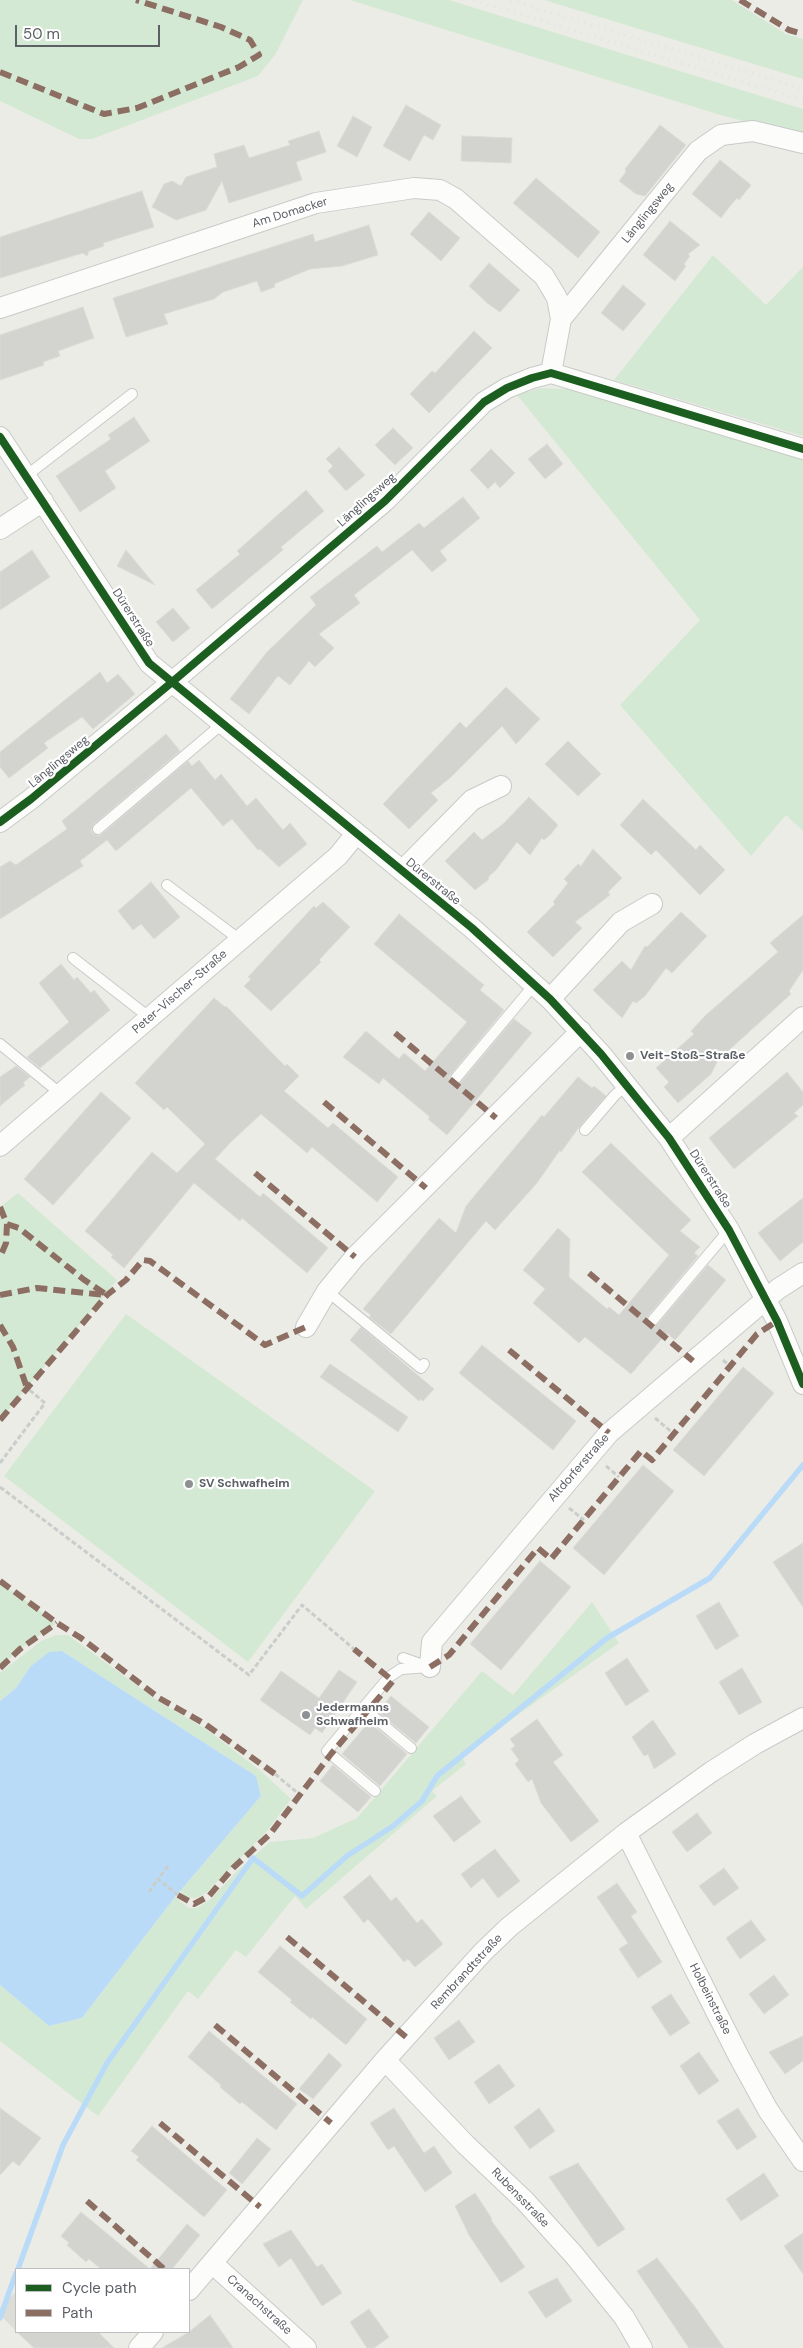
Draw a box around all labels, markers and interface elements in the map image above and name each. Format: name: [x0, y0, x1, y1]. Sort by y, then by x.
scale bar: [18, 15, 162, 47]
text: 50 m: [23, 24, 60, 44]
street label: Länglingsweg: [619, 180, 677, 246]
street label: Am Domacker: [251, 195, 329, 231]
street label: Länglingsweg: [335, 470, 399, 530]
street label: Dürerstraße: [109, 586, 157, 650]
street label: Länglingsweg: [26, 733, 92, 791]
street label: Dürerstraße: [403, 855, 463, 909]
street label: Peter-Vischer-Straße: [130, 947, 230, 1037]
place label: Veit-Stoß-Straße: [640, 1049, 746, 1063]
marker: Veit-Stoß-Straße: [624, 1050, 636, 1062]
street label: Dürerstraße: [686, 1147, 734, 1211]
street label: Altdorferstraße: [546, 1431, 612, 1505]
place label: SV Schwafheim: [199, 1477, 289, 1491]
marker: SV Schwafheim: [183, 1478, 195, 1490]
place label: Jedermanns Schwafheim: [316, 1701, 389, 1729]
marker: Jedermanns Schwafheim: [300, 1709, 312, 1721]
street label: Rembrandtstraße: [428, 1931, 506, 2013]
street label: Holbeinstraße: [686, 1961, 734, 2037]
street label: Rubensstraße: [488, 2165, 552, 2231]
legend: [15, 2268, 190, 2333]
street label: Cranachstraße: [223, 2272, 295, 2338]
text: Cycle path: [62, 2278, 137, 2298]
text: Path: [62, 2303, 93, 2323]

